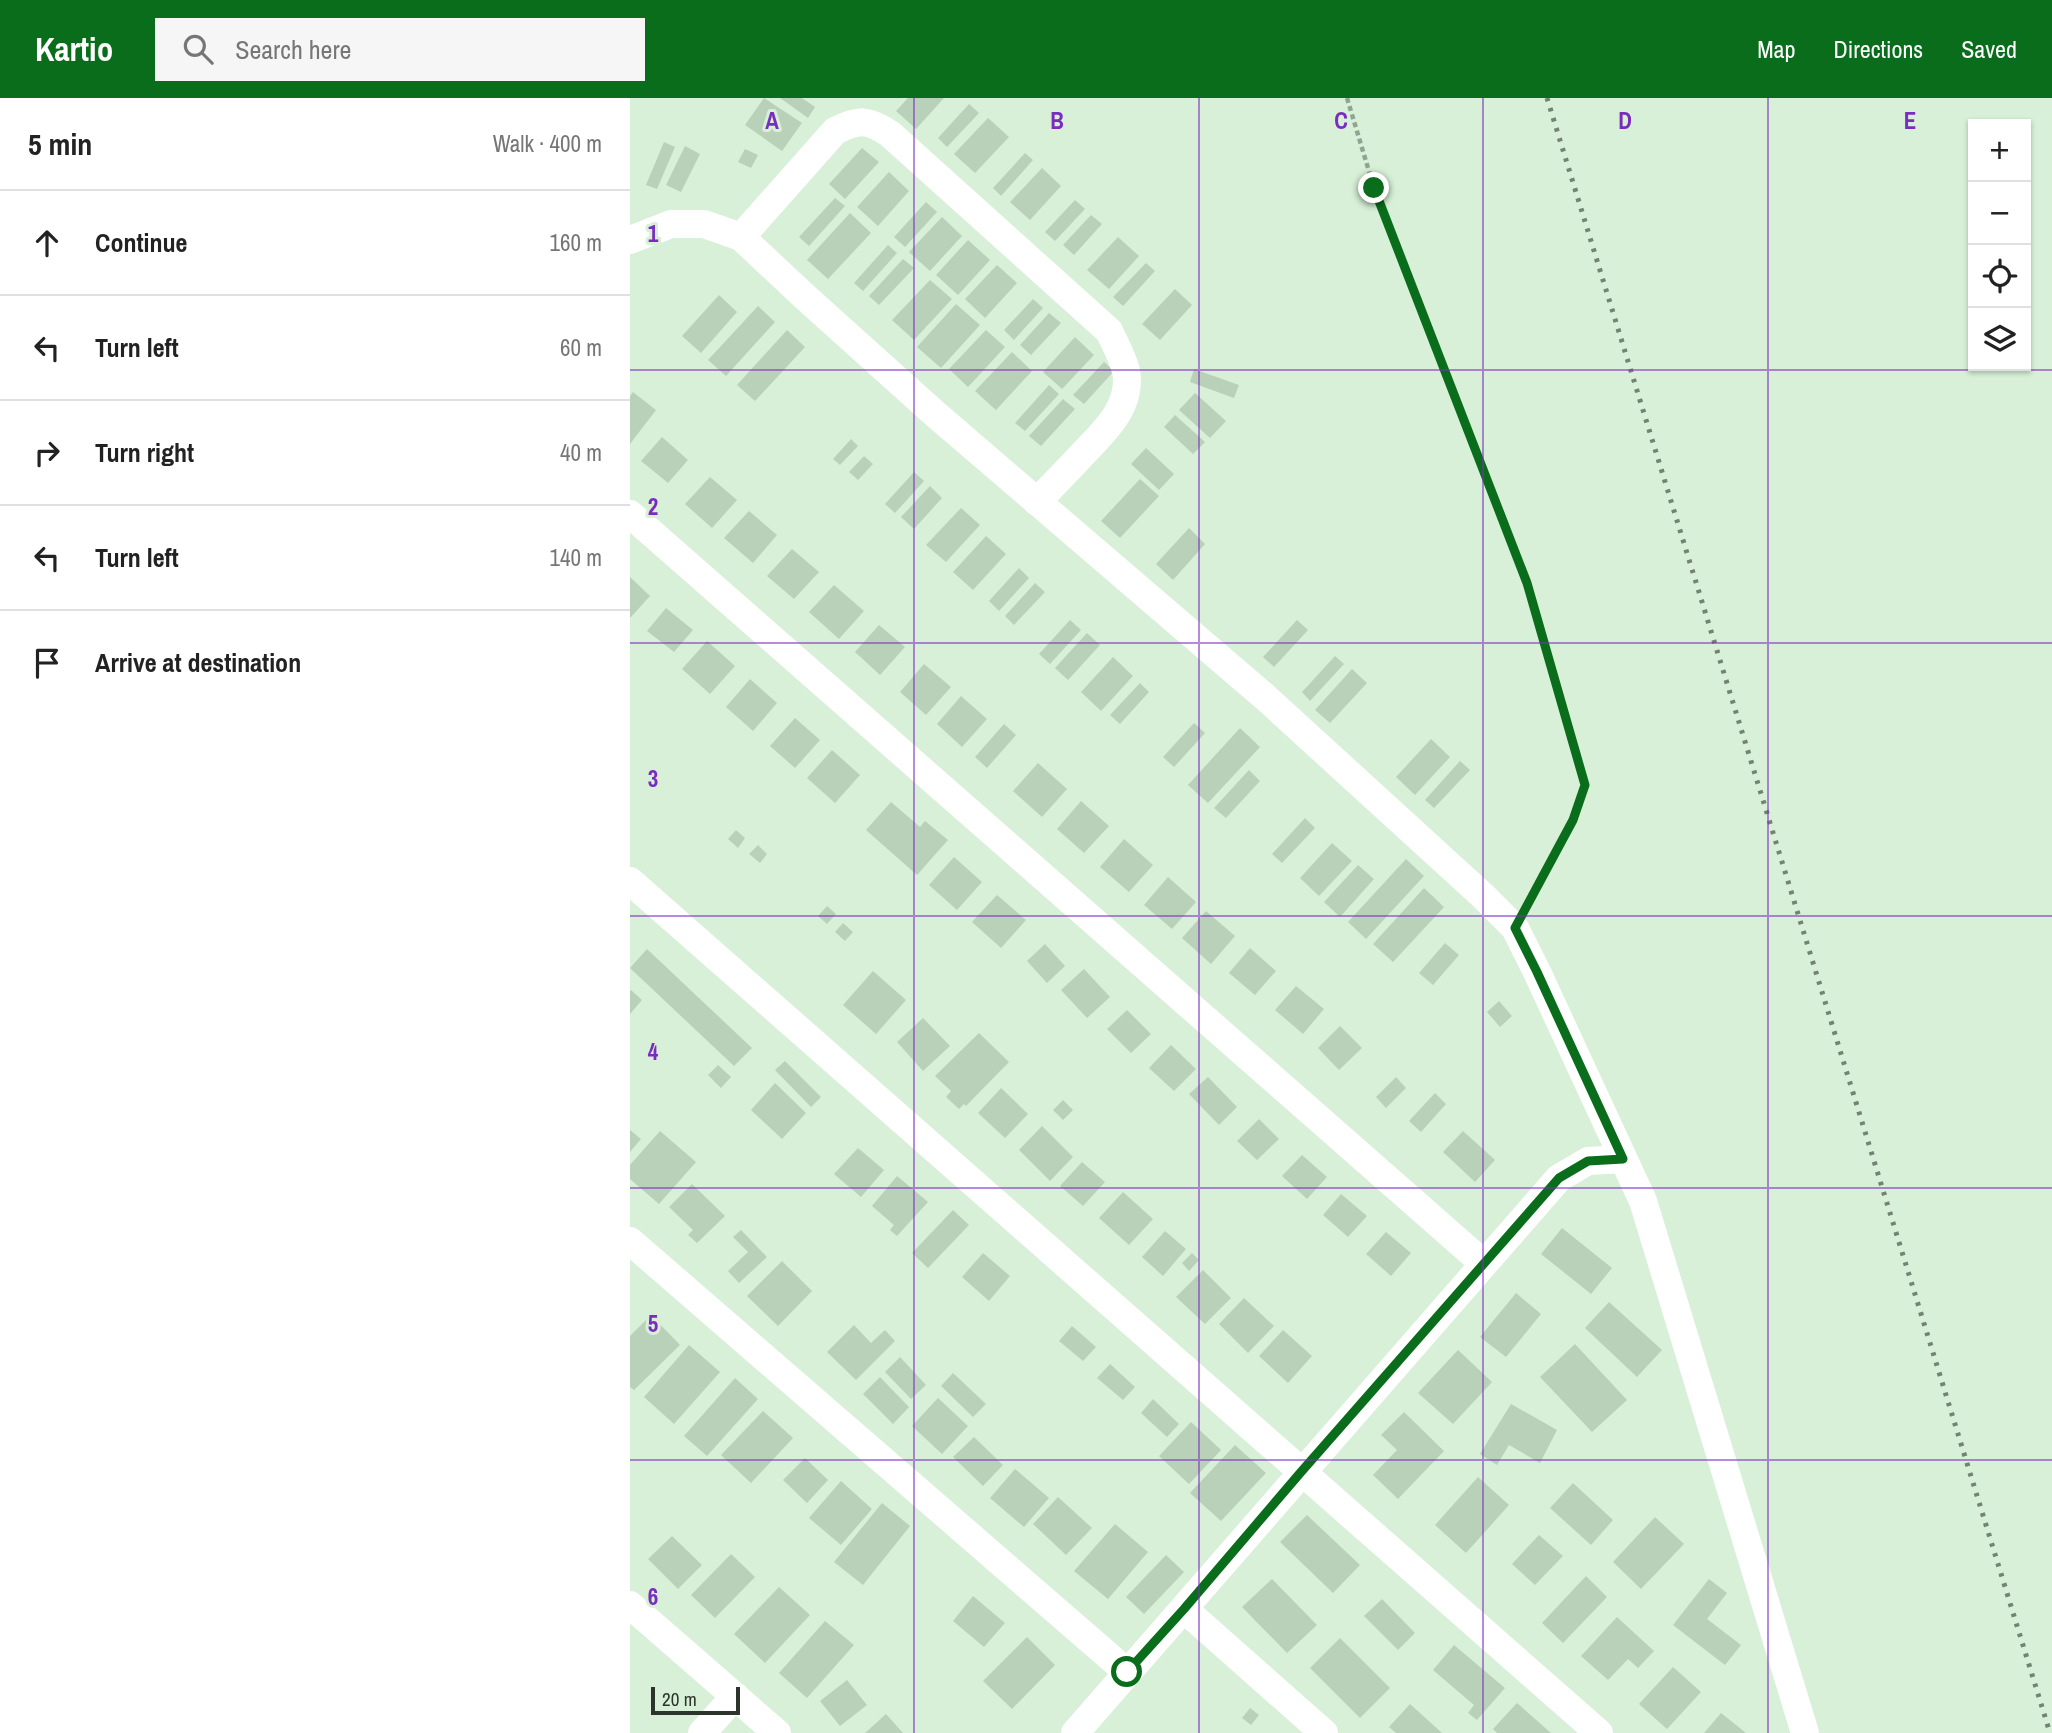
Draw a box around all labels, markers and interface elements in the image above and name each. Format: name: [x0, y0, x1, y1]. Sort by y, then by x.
search box: [155, 18, 645, 81]
text: Kartio: [35, 27, 113, 71]
icon: search: [179, 30, 217, 68]
text: Search here: [235, 32, 351, 67]
text: Map: [1757, 33, 1795, 65]
text: Directions: [1833, 33, 1923, 65]
text: Saved: [1961, 33, 2017, 65]
text: A: [765, 105, 779, 136]
text: B: [1050, 105, 1064, 136]
text: C: [1334, 105, 1348, 136]
text: D: [1618, 105, 1632, 136]
text: E: [1904, 105, 1916, 136]
map controls: [1968, 119, 2031, 371]
button: +: [1968, 119, 2031, 182]
text: 5 min: [28, 124, 92, 164]
text: Walk · 400 m: [493, 128, 602, 159]
route end: [1358, 172, 1389, 203]
button: −: [1968, 182, 2031, 245]
text: 1: [648, 218, 659, 249]
icon: ahead: [28, 224, 66, 262]
text: Continue: [95, 225, 187, 260]
text: 160 m: [550, 227, 602, 258]
button: locate: [1968, 245, 2031, 308]
button: layers: [1968, 308, 2031, 371]
icon: left: [28, 329, 66, 367]
text: Turn left: [95, 330, 179, 365]
text: 60 m: [560, 332, 602, 363]
icon: right: [28, 434, 66, 472]
text: Turn right: [95, 435, 194, 470]
text: 40 m: [560, 437, 602, 468]
text: 2: [648, 491, 658, 522]
icon: left: [28, 539, 66, 577]
text: Turn left: [95, 540, 179, 575]
text: 140 m: [550, 542, 602, 573]
icon: arrive: [28, 644, 66, 682]
text: Arrive at destination: [95, 645, 301, 680]
text: 3: [648, 763, 658, 794]
text: 4: [648, 1036, 659, 1067]
text: 5: [648, 1308, 658, 1339]
text: 6: [648, 1581, 658, 1612]
route start: [1111, 1656, 1142, 1687]
scale bar: [651, 1684, 740, 1716]
text: 20 m: [662, 1686, 697, 1712]

